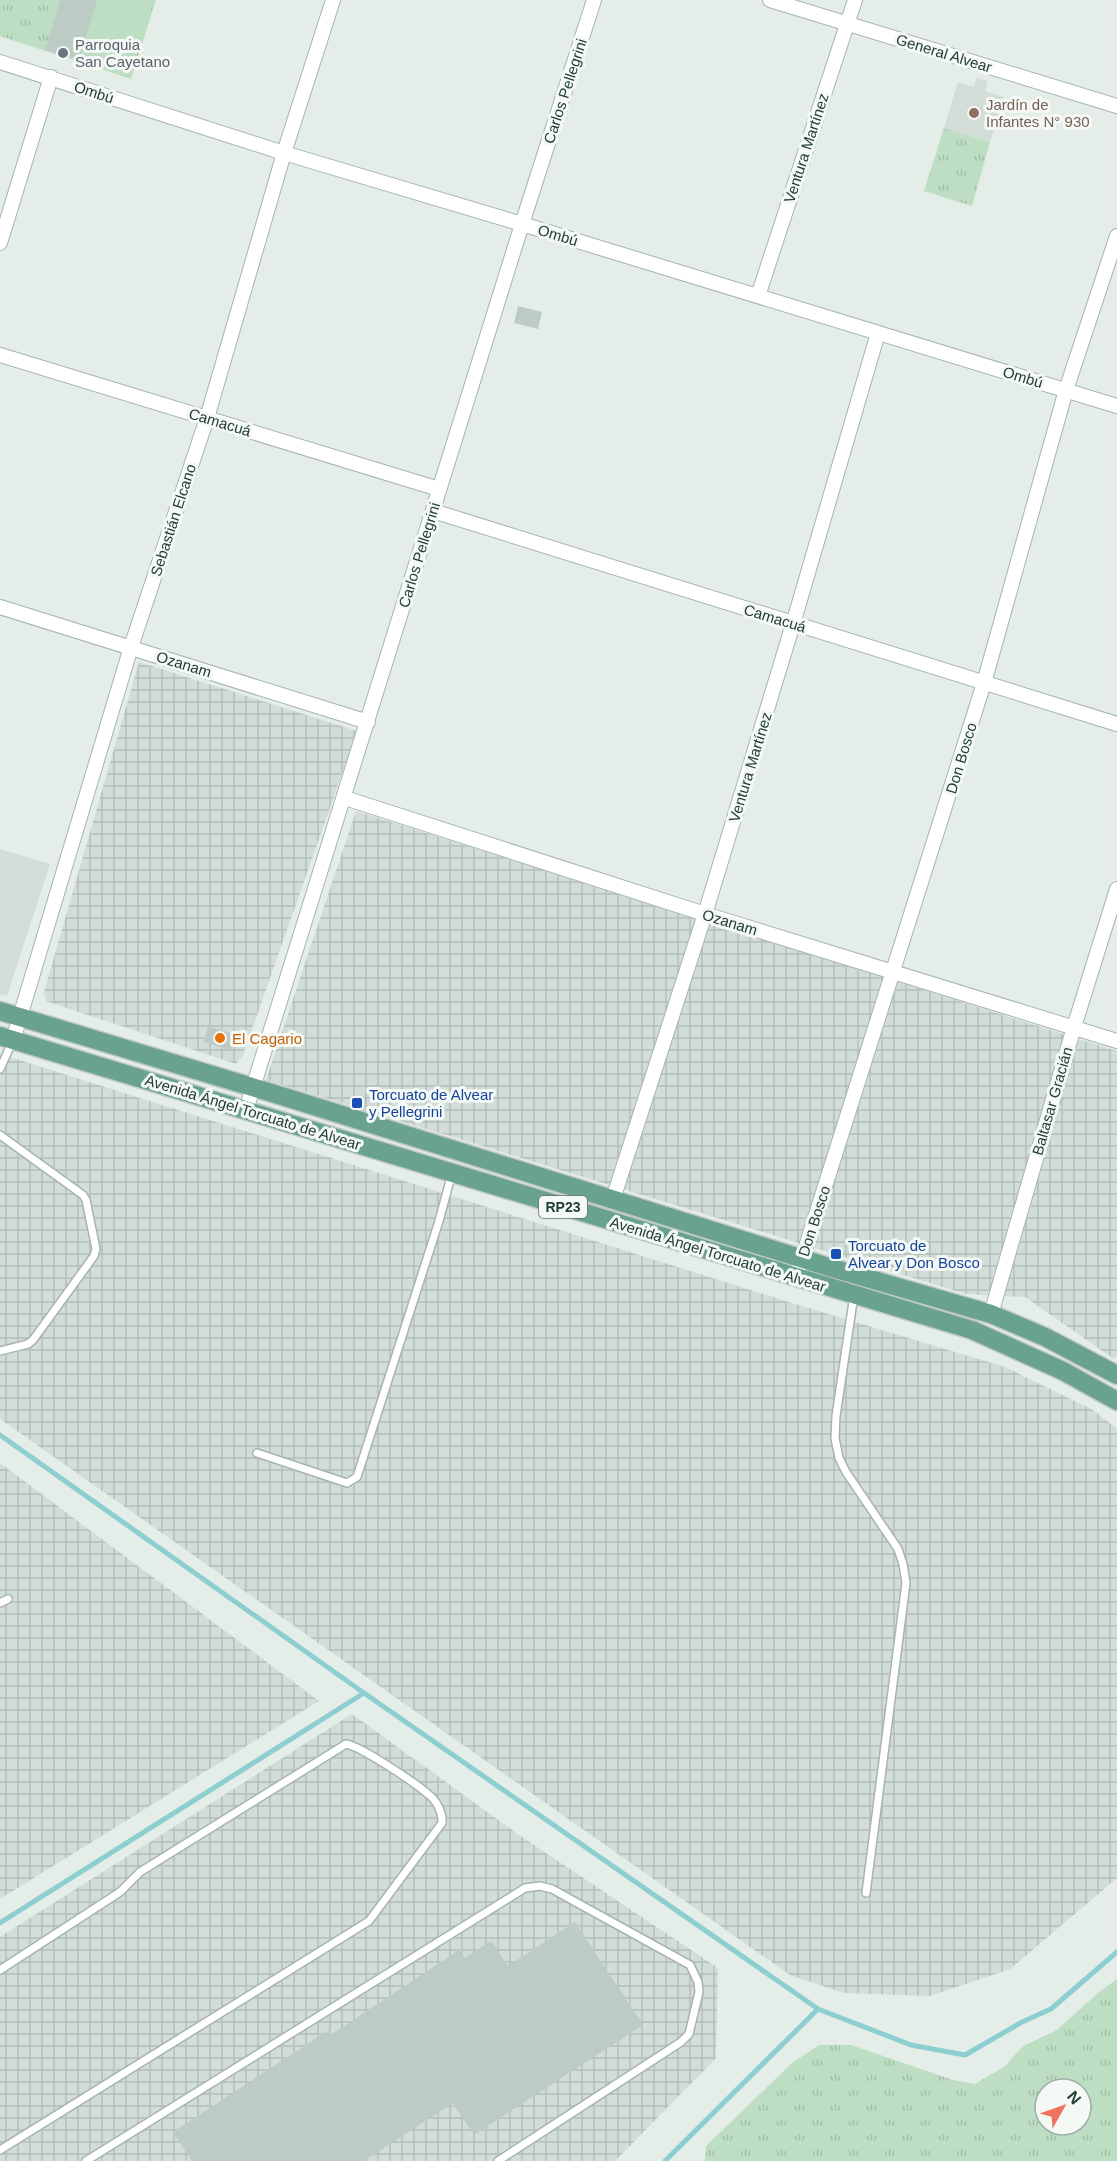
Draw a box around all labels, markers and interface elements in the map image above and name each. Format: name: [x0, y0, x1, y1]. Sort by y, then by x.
street label: General Alvear: [894, 30, 994, 76]
place label: Parroquia San Cayetano: [75, 36, 170, 70]
street label: Carlos Pellegrini: [540, 36, 590, 146]
marker: Parroquia San Cayetano: [56, 46, 70, 60]
street label: Ombú: [72, 78, 116, 106]
street label: Ventura Martínez: [780, 91, 832, 205]
place label: Jardín de Infantes N° 930: [986, 96, 1090, 130]
marker: Jardín de Infantes N° 930: [967, 106, 981, 120]
street label: Ombú: [536, 221, 580, 249]
street label: Ombú: [1001, 363, 1045, 391]
street label: Camacuá: [187, 404, 254, 440]
street label: Sebastián Elcano: [147, 462, 199, 578]
street label: Carlos Pellegrini: [395, 500, 443, 610]
street label: Camacuá: [742, 600, 809, 636]
street label: Ozanam: [154, 648, 214, 680]
street label: Ventura Martínez: [725, 710, 775, 824]
street label: Don Bosco: [942, 720, 980, 796]
street label: Ozanam: [700, 906, 760, 938]
place label: El Cagario: [232, 1030, 302, 1047]
marker: El Cagario: [213, 1031, 227, 1045]
street label: Baltasar Gracián: [1028, 1045, 1076, 1157]
street label: Avenida Ángel Torcuato de Alvear: [143, 1071, 363, 1153]
place label: Torcuato de Alvear y Pellegrini: [369, 1086, 493, 1120]
marker: Torcuato de Alvear y Pellegrini: [350, 1096, 364, 1110]
street label: Don Bosco: [795, 1183, 833, 1259]
road number: RP23: [539, 1196, 587, 1218]
street label: Avenida Ángel Torcuato de Alvear: [608, 1213, 828, 1295]
place label: Torcuato de Alvear y Don Bosco: [848, 1237, 980, 1271]
marker: Torcuato de Alvear y Don Bosco: [829, 1247, 843, 1261]
north arrow: [1033, 2077, 1093, 2137]
text: N: [1064, 2088, 1084, 2108]

